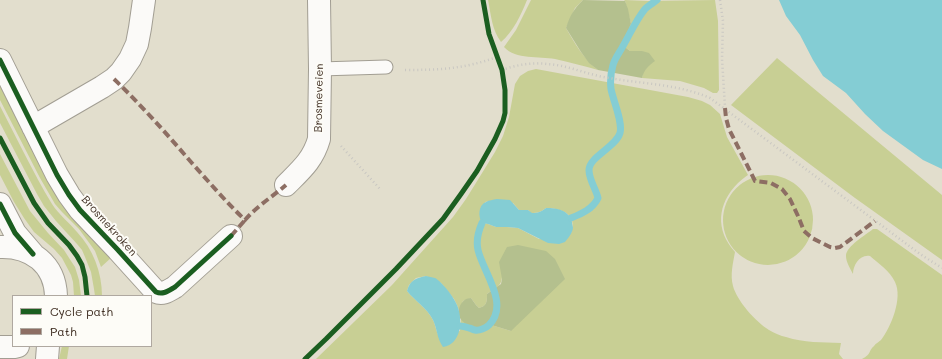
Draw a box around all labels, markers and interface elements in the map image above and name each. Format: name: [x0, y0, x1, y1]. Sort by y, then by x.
street label: Brosmeveien: [312, 64, 326, 132]
street label: Brosmekroken: [79, 193, 139, 259]
legend: [12, 295, 152, 347]
text: Cycle path: [50, 303, 113, 319]
text: Path: [50, 323, 77, 339]

